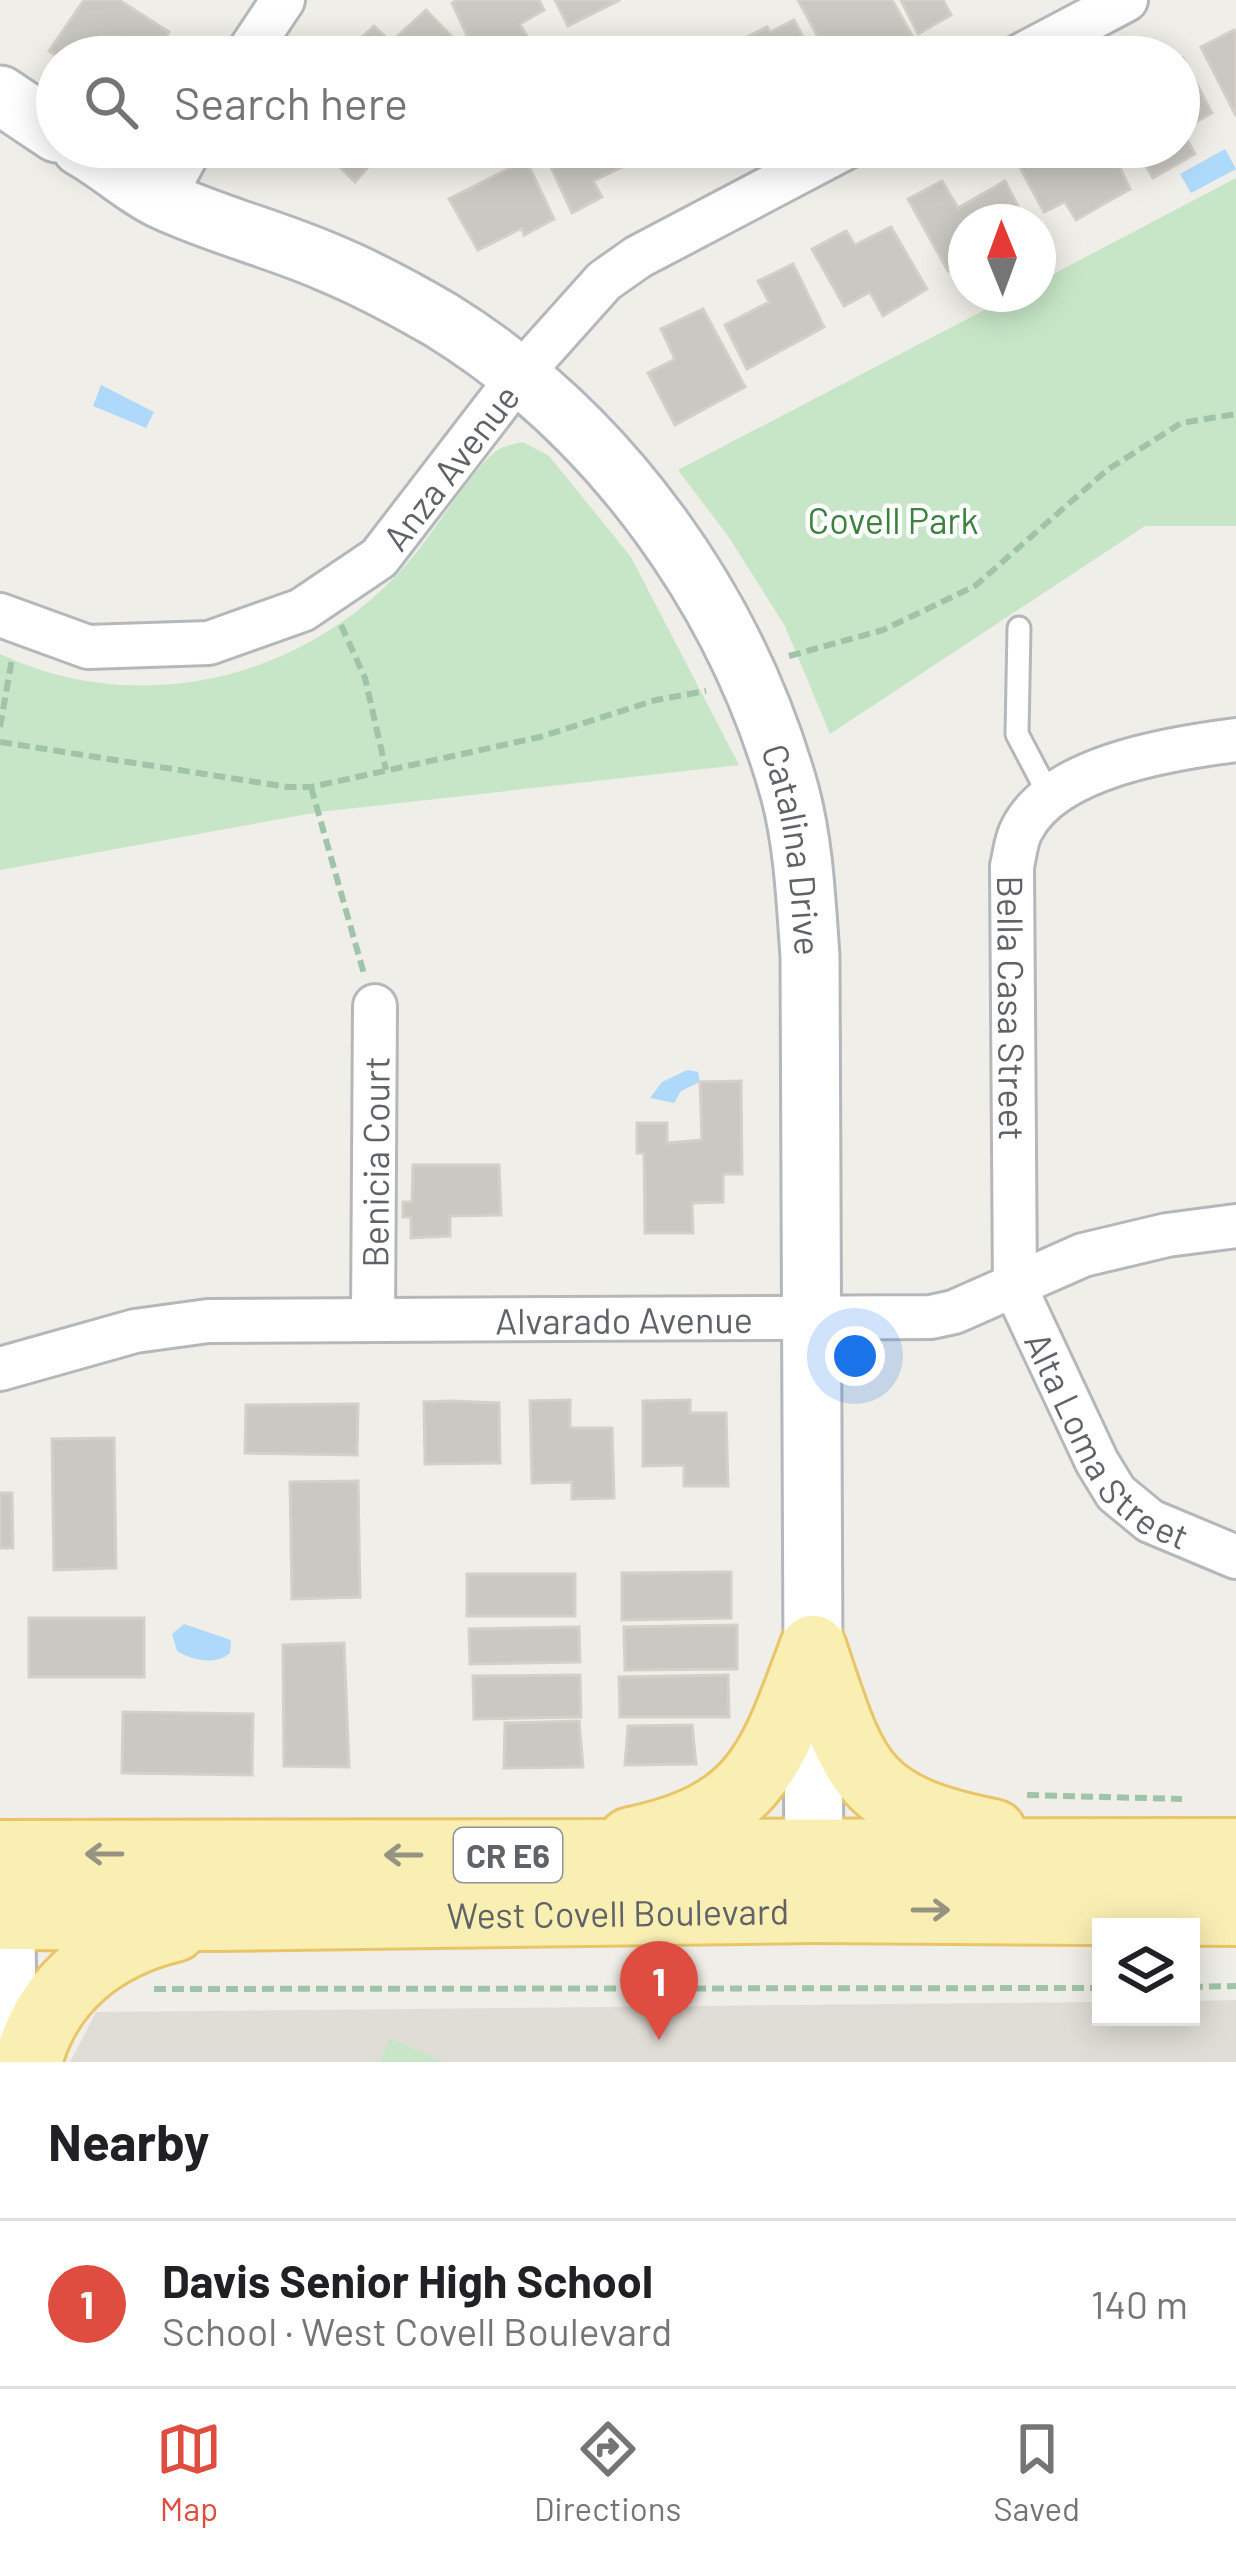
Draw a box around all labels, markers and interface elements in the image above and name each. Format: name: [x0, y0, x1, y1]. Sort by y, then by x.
search box: [36, 36, 1200, 168]
icon: search: [78, 69, 144, 135]
text: Search here: [174, 75, 408, 129]
north arrow: [948, 204, 1056, 312]
street label: Anza Avenue: [372, 375, 527, 558]
park label: Covell Park: [808, 498, 978, 541]
street label: Catalina Drive: [755, 738, 831, 957]
street label: Bella Casa Street: [991, 875, 1035, 1141]
street label: Benicia Court: [352, 1056, 396, 1268]
street label: Alvarado Avenue: [495, 1296, 753, 1341]
street label: Alta Loma Street: [1017, 1325, 1196, 1557]
your location: [825, 1326, 885, 1386]
road number: CR E6: [454, 1828, 562, 1882]
one-way arrow: [85, 1843, 124, 1865]
one-way arrow: [384, 1844, 423, 1866]
street label: West Covell Boulevard: [446, 1888, 790, 1935]
one-way arrow: [911, 1899, 950, 1921]
map controls: [1092, 1918, 1200, 2026]
button: layers: [1092, 1918, 1200, 2026]
pin: 1: [620, 1941, 698, 2040]
text: Nearby: [48, 2110, 209, 2171]
text: Davis Senior High School: [162, 2253, 653, 2307]
text: 1: [80, 2280, 94, 2327]
text: 140 m: [1091, 2280, 1188, 2327]
text: School · West Covell Boulevard: [162, 2307, 672, 2354]
tab: Map: [156, 2416, 222, 2528]
tab: Directions: [534, 2416, 681, 2528]
tab: Saved: [993, 2416, 1080, 2528]

